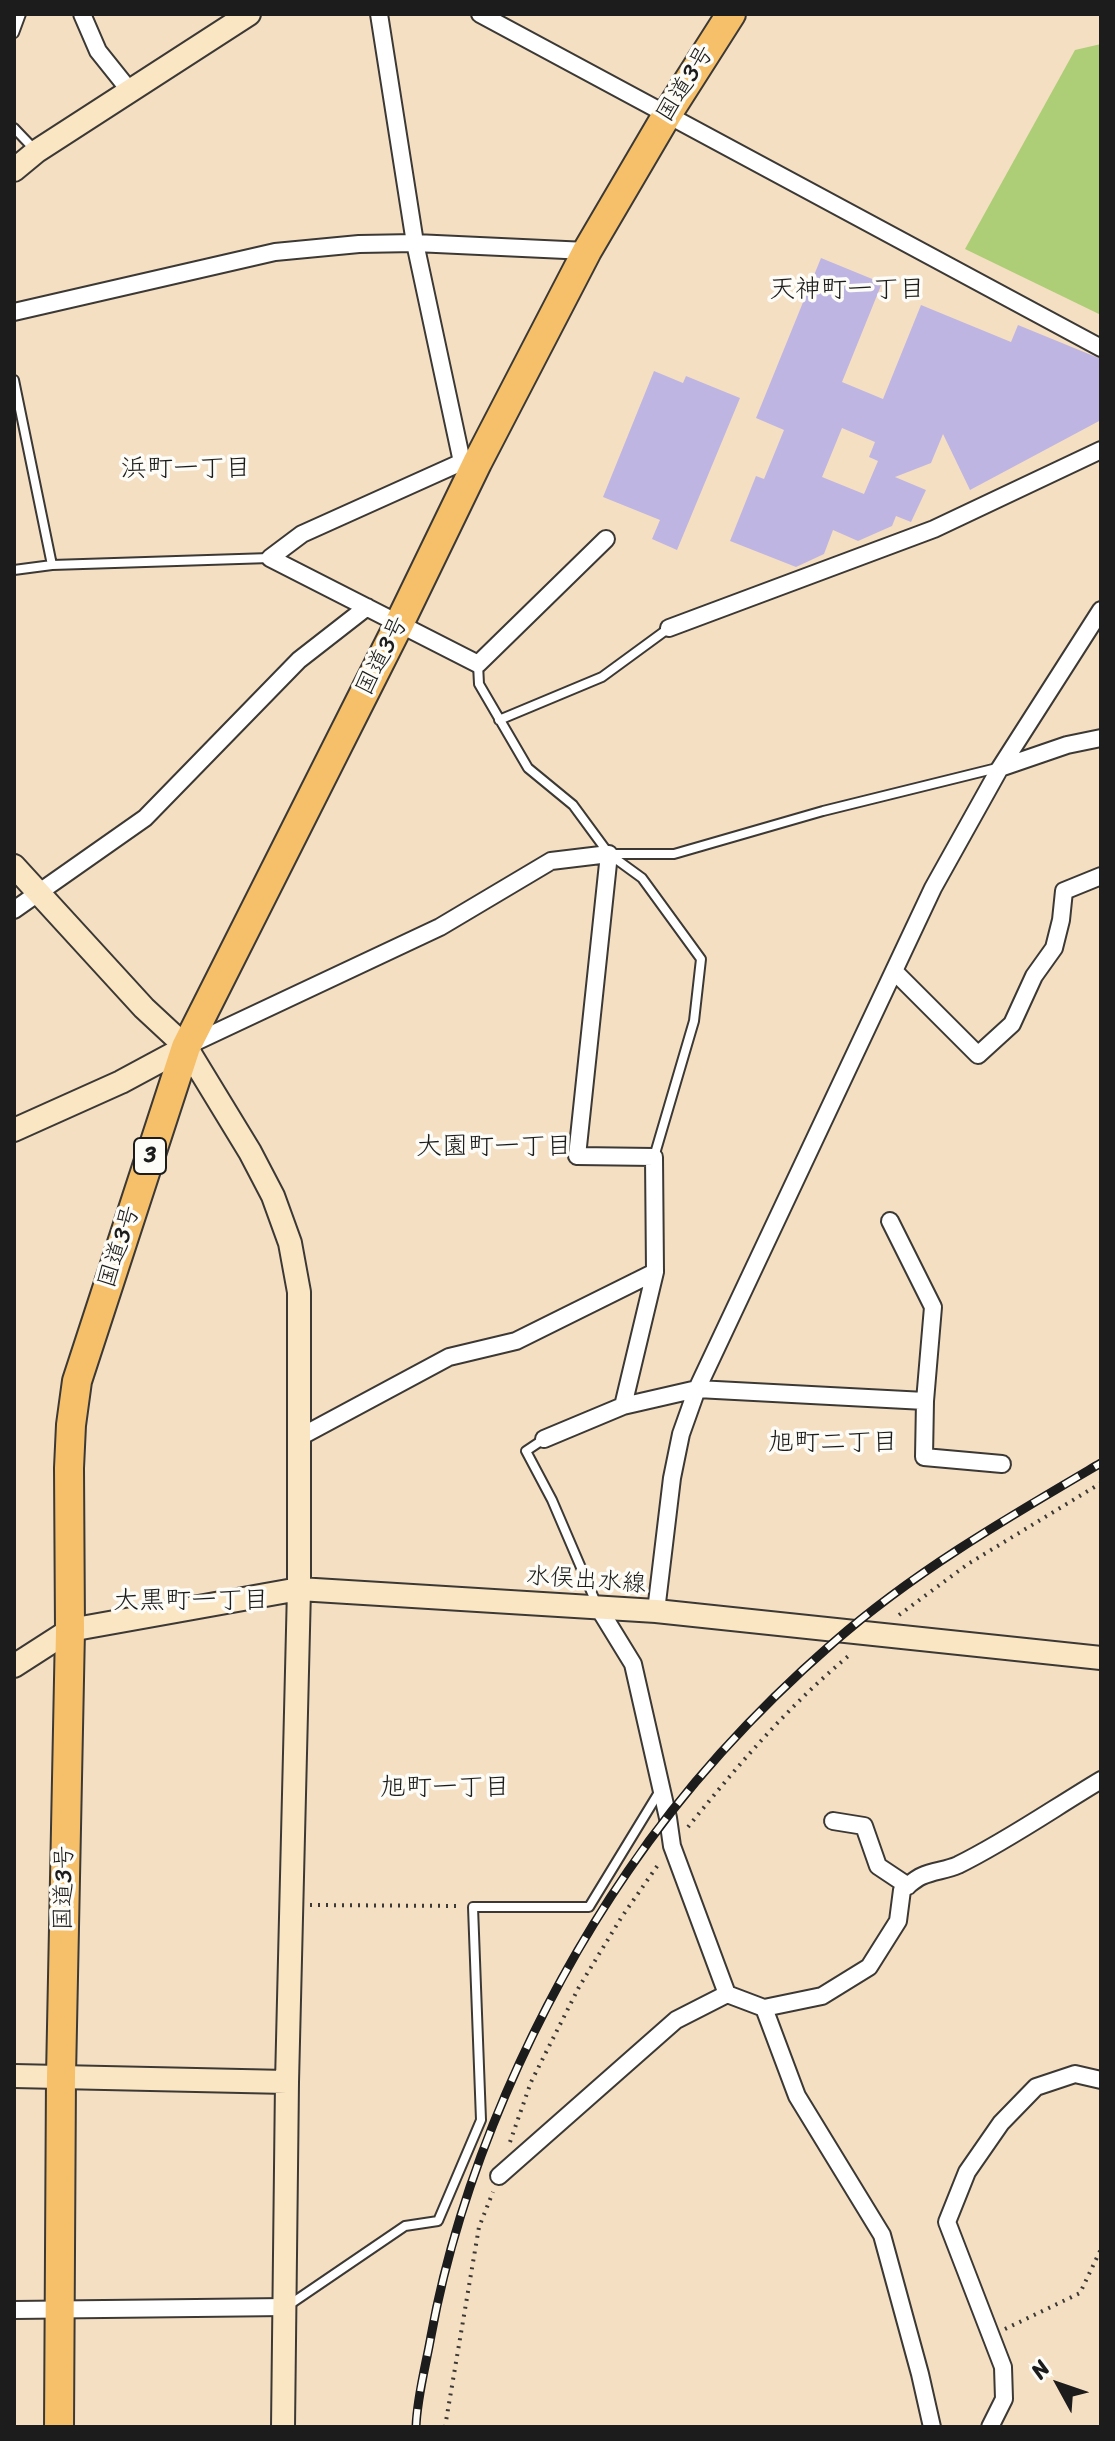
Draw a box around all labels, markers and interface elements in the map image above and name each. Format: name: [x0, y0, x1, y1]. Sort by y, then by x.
street label: 国道3号: [651, 40, 721, 128]
district label: 天神町一丁目: [769, 274, 925, 306]
district label: 浜町一丁目: [121, 453, 251, 485]
street label: 国道3号: [351, 612, 415, 700]
district label: 大園町一丁目: [416, 1131, 572, 1163]
road number: 3: [134, 1138, 166, 1174]
street label: 国道3号: [93, 1202, 147, 1292]
district label: 旭町二丁目: [768, 1427, 898, 1459]
street label: 水俣出水線: [525, 1562, 647, 1600]
district label: 大黒町一丁目: [113, 1585, 269, 1617]
district label: 旭町一丁目: [380, 1772, 510, 1804]
street label: 国道3号: [50, 1845, 80, 1931]
north arrow: [1019, 2345, 1099, 2425]
text: N: [1020, 2351, 1060, 2388]

